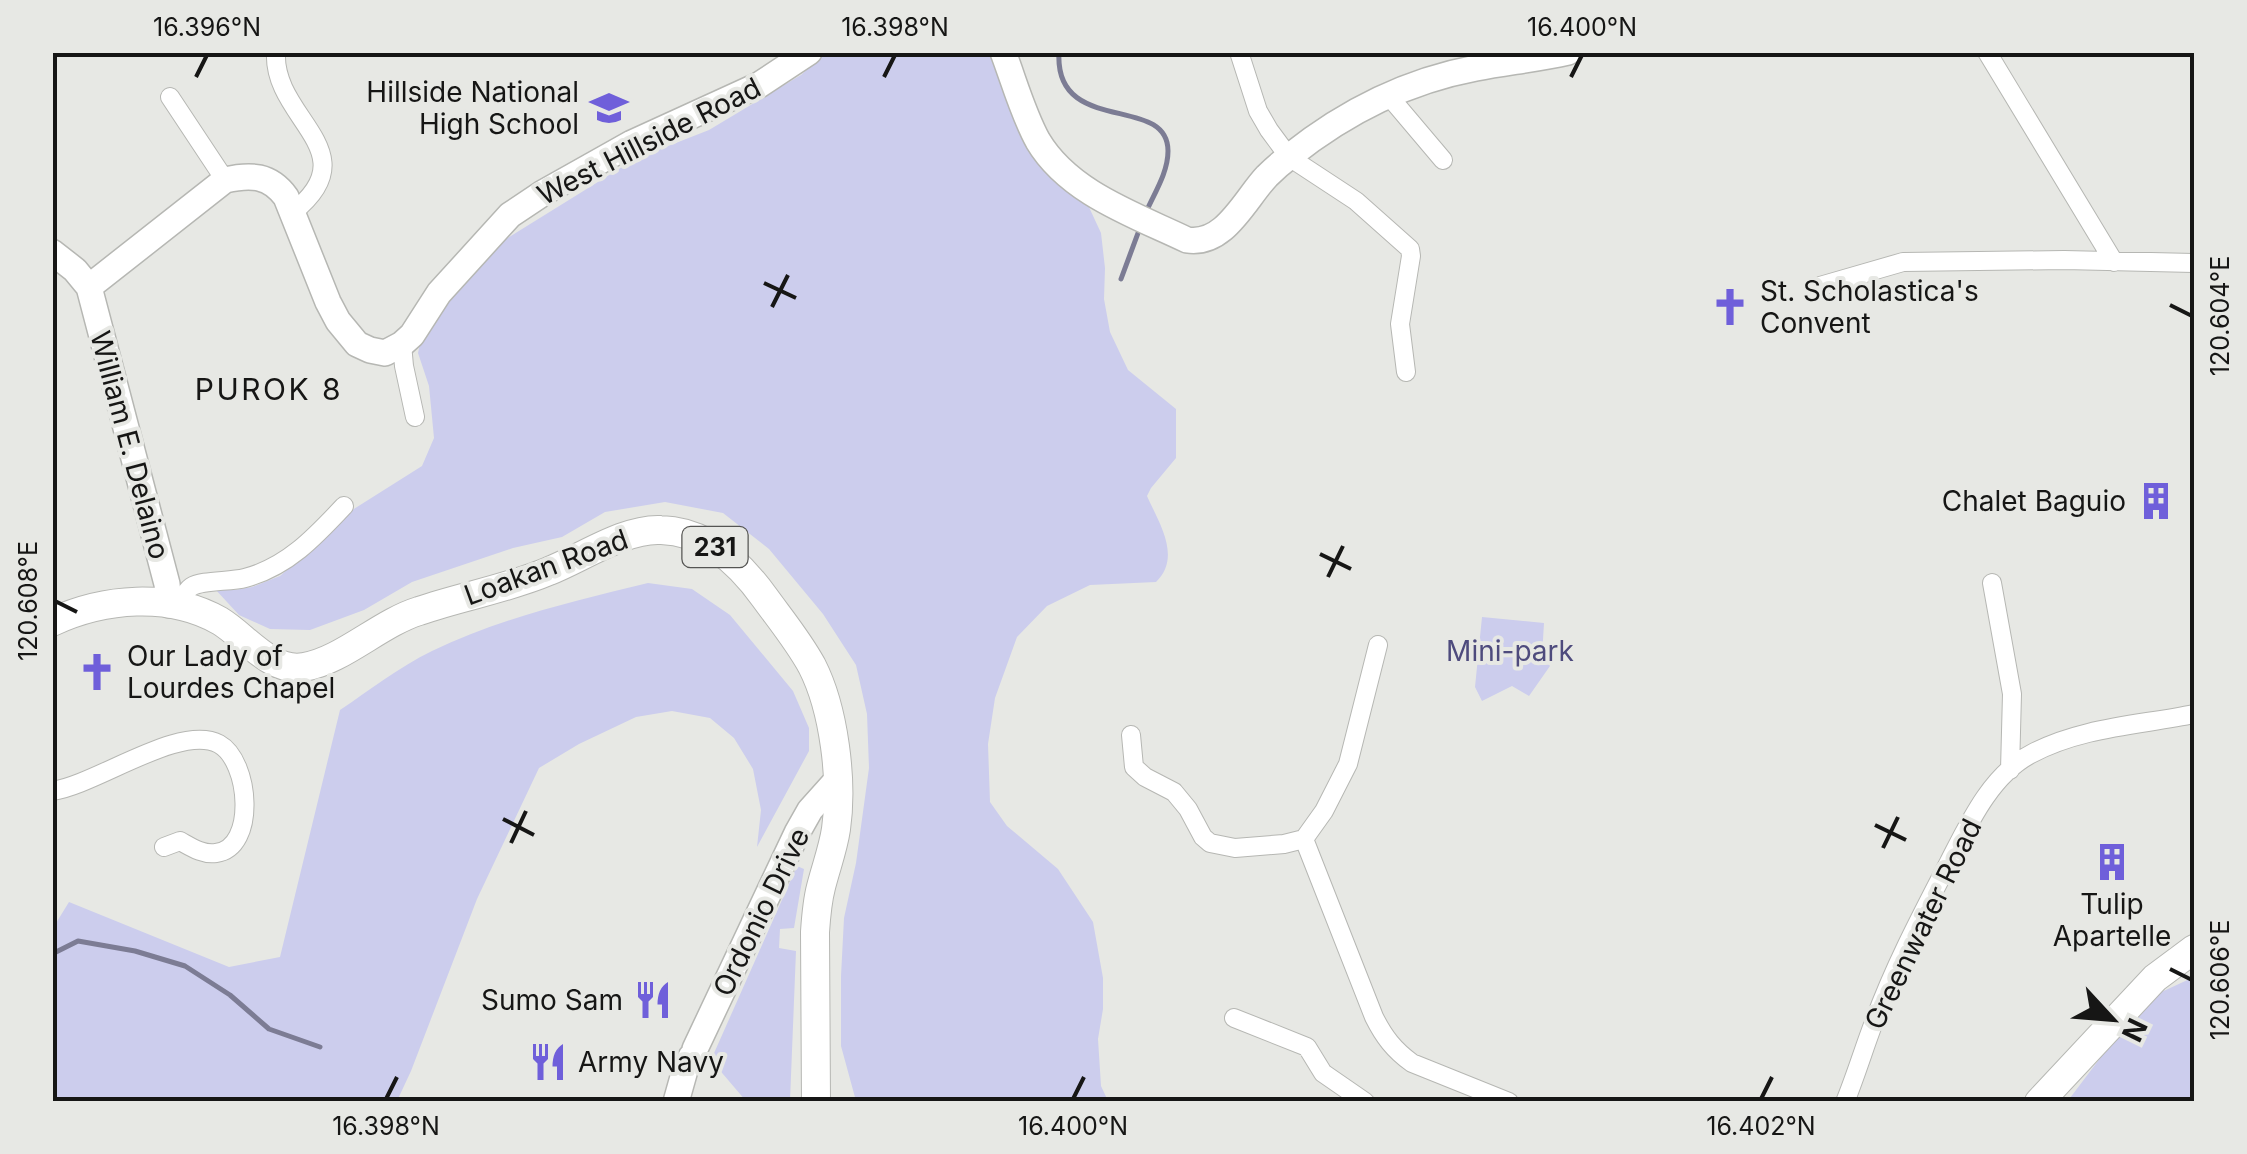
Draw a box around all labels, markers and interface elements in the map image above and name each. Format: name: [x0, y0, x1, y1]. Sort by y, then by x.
text: 16.396°N: [153, 12, 261, 42]
text: 16.398°N: [841, 12, 949, 42]
text: 16.400°N: [1527, 12, 1637, 42]
street label: West Hillside Road: [532, 70, 766, 212]
place label: Hillside National High School: [366, 75, 579, 141]
school or university icon: Hillside National High School: [588, 87, 630, 129]
text: 120.604°E: [2205, 256, 2235, 376]
place label: St. Scholastica's Convent: [1760, 274, 1979, 340]
church icon: St. Scholastica's Convent: [1709, 286, 1751, 328]
street label: William E. Delaino: [83, 327, 177, 563]
district label: PUROK 8: [195, 371, 343, 407]
building icon: Chalet Baguio: [2135, 480, 2177, 522]
place label: Chalet Baguio: [1942, 484, 2126, 518]
street label: Loakan Road: [460, 522, 632, 612]
road number: 231: [682, 527, 748, 567]
text: 120.608°E: [13, 541, 43, 661]
park label: Mini-park: [1446, 634, 1574, 668]
place label: Our Lady of Lourdes Chapel: [127, 639, 335, 705]
church icon: Our Lady of Lourdes Chapel: [76, 651, 118, 693]
street label: Greenwater Road: [1857, 813, 1989, 1035]
street label: Ordonio Drive: [706, 822, 816, 1002]
building icon: Tulip Apartelle: [2091, 841, 2133, 883]
place label: Tulip Apartelle: [2053, 887, 2171, 953]
text: 120.606°E: [2205, 920, 2235, 1040]
north arrow: [2062, 969, 2162, 1069]
restaurant icon: Sumo Sam: [632, 979, 674, 1021]
place label: Sumo Sam: [481, 983, 623, 1017]
text: N: [2115, 1013, 2154, 1047]
restaurant icon: Army Navy: [527, 1041, 569, 1083]
place label: Army Navy: [578, 1045, 724, 1079]
text: 16.398°N: [332, 1111, 440, 1141]
text: 16.400°N: [1018, 1111, 1128, 1141]
text: 16.402°N: [1706, 1111, 1816, 1141]

